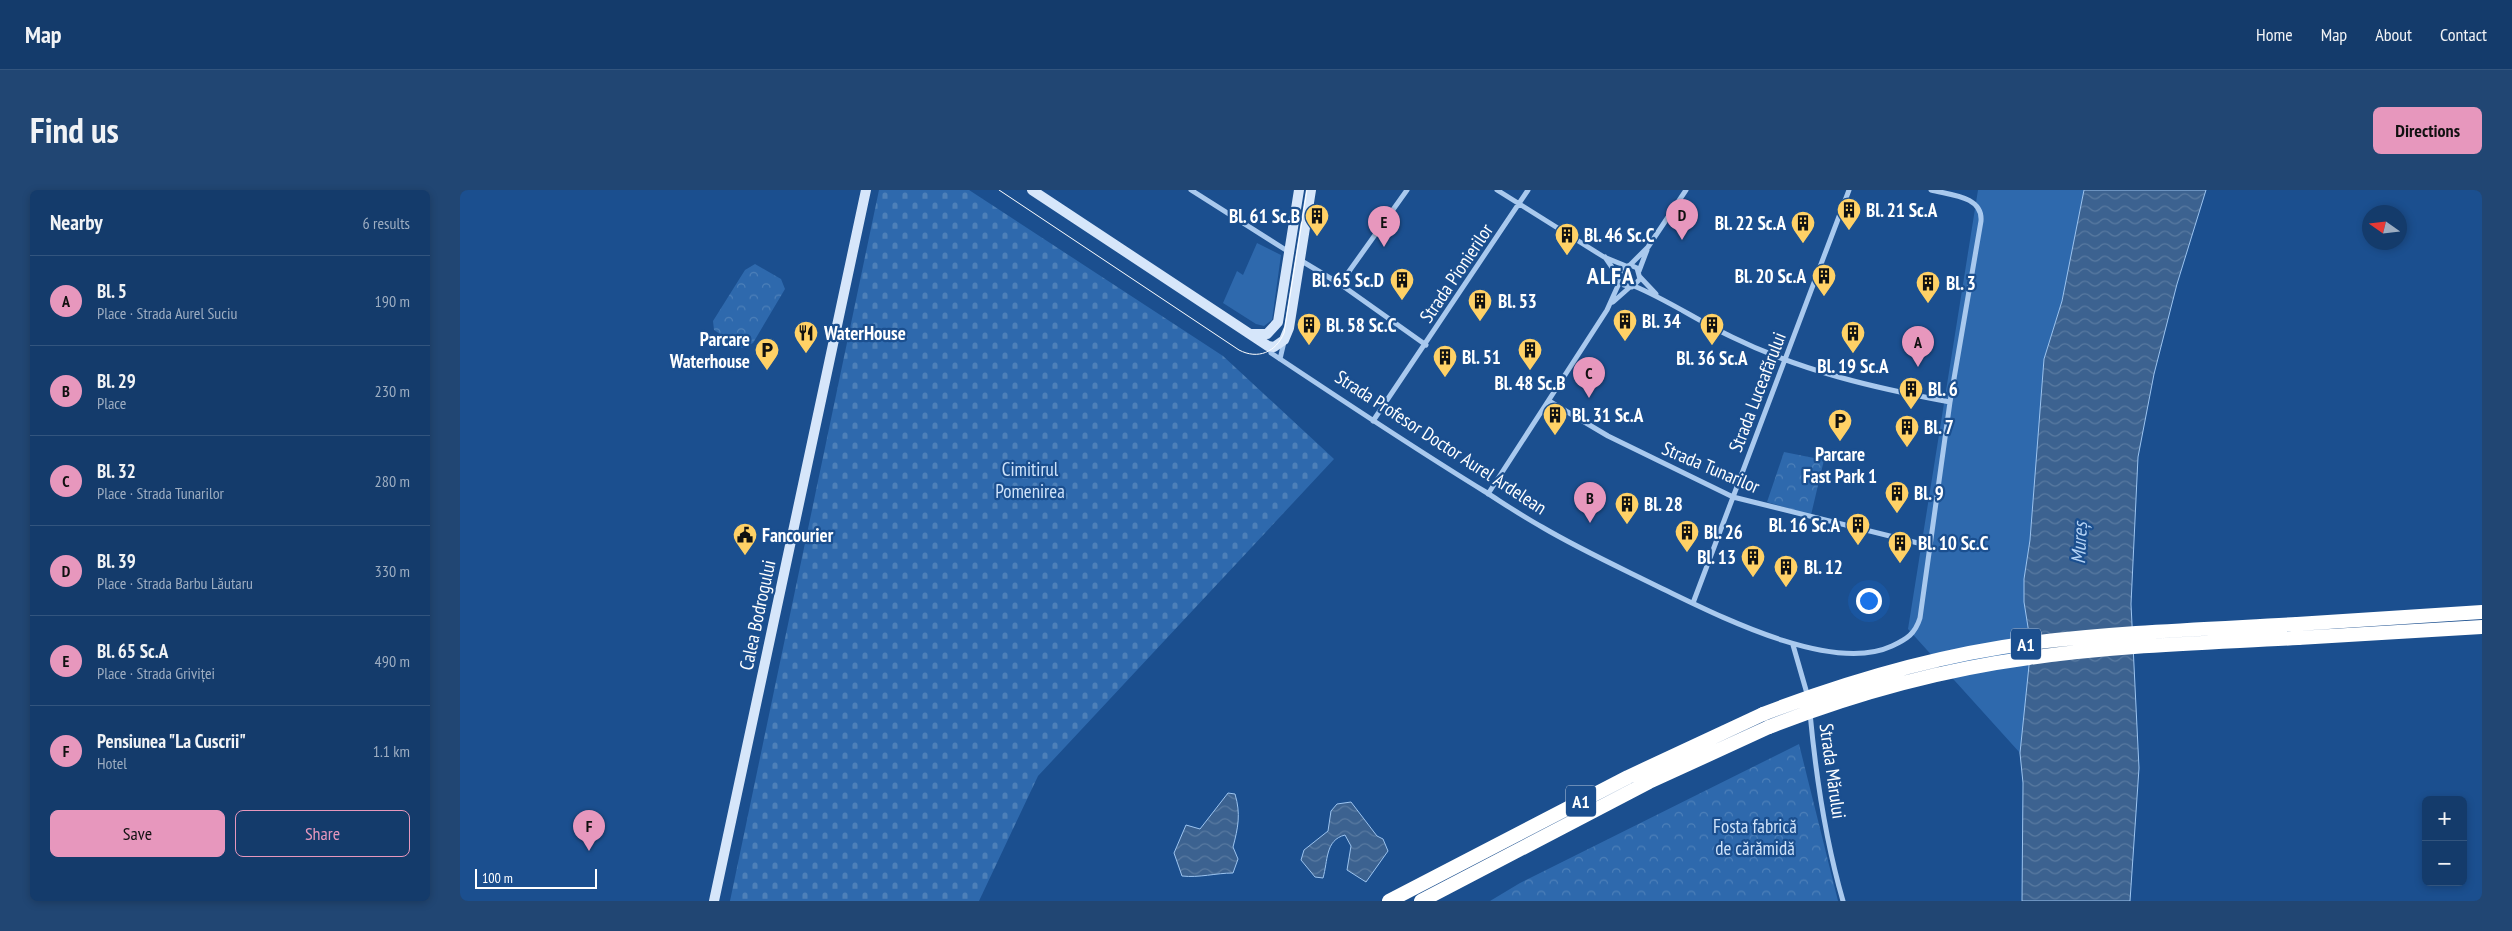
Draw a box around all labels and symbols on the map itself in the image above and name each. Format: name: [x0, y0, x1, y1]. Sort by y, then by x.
building icon: Bl. 21 Sc.A: [1836, 197, 1862, 231]
place label: Bl. 21 Sc.A: [1866, 198, 1938, 222]
pin: D: [1666, 199, 1698, 240]
building icon: Bl. 61 Sc.B: [1304, 203, 1330, 237]
place label: Bl. 61 Sc.B: [1229, 204, 1300, 228]
north arrow: [2362, 205, 2407, 250]
pin: E: [1368, 206, 1400, 247]
building icon: Bl. 22 Sc.A: [1790, 210, 1816, 244]
place label: Bl. 22 Sc.A: [1715, 211, 1786, 235]
street label: Strada Pionierilor: [1414, 218, 1498, 327]
building icon: Bl. 46 Sc.C: [1554, 222, 1580, 256]
place label: Bl. 46 Sc.C: [1584, 223, 1655, 247]
district label: ALFA: [1586, 260, 1635, 291]
building icon: Bl. 20 Sc.A: [1811, 263, 1837, 297]
place label: Bl. 20 Sc.A: [1735, 264, 1806, 288]
building icon: Bl. 65 Sc.D: [1389, 267, 1415, 301]
place label: Bl. 65 Sc.D: [1312, 268, 1384, 292]
building icon: Bl. 3: [1915, 270, 1941, 304]
place label: Bl. 3: [1946, 271, 1976, 295]
building icon: Bl. 53: [1467, 288, 1493, 322]
place label: Bl. 53: [1498, 289, 1537, 313]
building icon: Bl. 34: [1612, 308, 1638, 342]
place label: Bl. 34: [1642, 309, 1681, 333]
building icon: Bl. 58 Sc.C: [1296, 312, 1322, 346]
building icon: Bl. 36 Sc.A: [1699, 312, 1725, 346]
place label: Bl. 58 Sc.C: [1326, 313, 1397, 337]
restaurant icon: WaterHouse: [793, 320, 819, 354]
building icon: Bl. 19 Sc.A: [1840, 320, 1866, 354]
place label: WaterHouse: [823, 321, 906, 345]
pin: A: [1902, 326, 1934, 367]
place label: Parcare Waterhouse: [669, 327, 750, 373]
street label: Strada Luceafărului: [1723, 329, 1791, 455]
parking icon: Parcare Waterhouse: [754, 337, 780, 371]
building icon: Bl. 48 Sc.B: [1517, 337, 1543, 371]
building icon: Bl. 51: [1432, 344, 1458, 378]
place label: Bl. 51: [1462, 345, 1501, 369]
place label: Bl. 36 Sc.A: [1676, 346, 1748, 370]
place label: Bl. 19 Sc.A: [1817, 354, 1889, 378]
pin: C: [1573, 357, 1605, 398]
street label: Strada Profesor Doctor Aurel Ardelean: [1331, 365, 1551, 519]
place label: Bl. 48 Sc.B: [1494, 371, 1566, 395]
building icon: Bl. 6: [1898, 376, 1924, 410]
place label: Bl. 6: [1928, 377, 1958, 401]
building icon: Bl. 31 Sc.A: [1542, 402, 1568, 436]
place label: Bl. 31 Sc.A: [1572, 403, 1644, 427]
parking icon: Parcare Fast Park 1: [1827, 408, 1853, 442]
building icon: Bl. 7: [1894, 414, 1920, 448]
place label: Bl. 7: [1924, 415, 1954, 439]
street label: Strada Tunarilor: [1659, 436, 1764, 499]
place label: Parcare Fast Park 1: [1803, 442, 1877, 488]
park label: Cimitirul Pomenirea: [995, 457, 1065, 503]
building icon: Bl. 9: [1884, 480, 1910, 514]
place label: Bl. 9: [1914, 481, 1944, 505]
pin: B: [1574, 482, 1606, 523]
building icon: Bl. 28: [1614, 491, 1640, 525]
place label: Bl. 28: [1644, 492, 1683, 516]
building icon: Bl. 16 Sc.A: [1845, 512, 1871, 546]
place label: Bl. 16 Sc.A: [1769, 513, 1840, 537]
building icon: Bl. 26: [1674, 519, 1700, 553]
water label: Mureș: [2065, 519, 2093, 565]
place label: Bl. 26: [1704, 520, 1743, 544]
public building icon: Fancourier: [732, 522, 758, 556]
place label: Fancourier: [762, 523, 834, 547]
building icon: Bl. 10 Sc.C: [1887, 530, 1913, 564]
place label: Bl. 10 Sc.C: [1918, 531, 1989, 555]
building icon: Bl. 13: [1740, 544, 1766, 578]
place label: Bl. 13: [1697, 545, 1736, 569]
building icon: Bl. 12: [1773, 554, 1799, 588]
place label: Bl. 12: [1804, 555, 1843, 579]
street label: Calea Bodrogului: [734, 558, 780, 672]
your location: [1856, 588, 1882, 614]
road number: A1: [2011, 628, 2041, 659]
street label: Strada Mărului: [1814, 722, 1852, 820]
road number: A1: [1566, 786, 1596, 816]
pin: F: [573, 810, 605, 851]
park label: Fosta fabrică de cărămidă: [1713, 814, 1797, 860]
scale bar: [475, 866, 598, 889]

